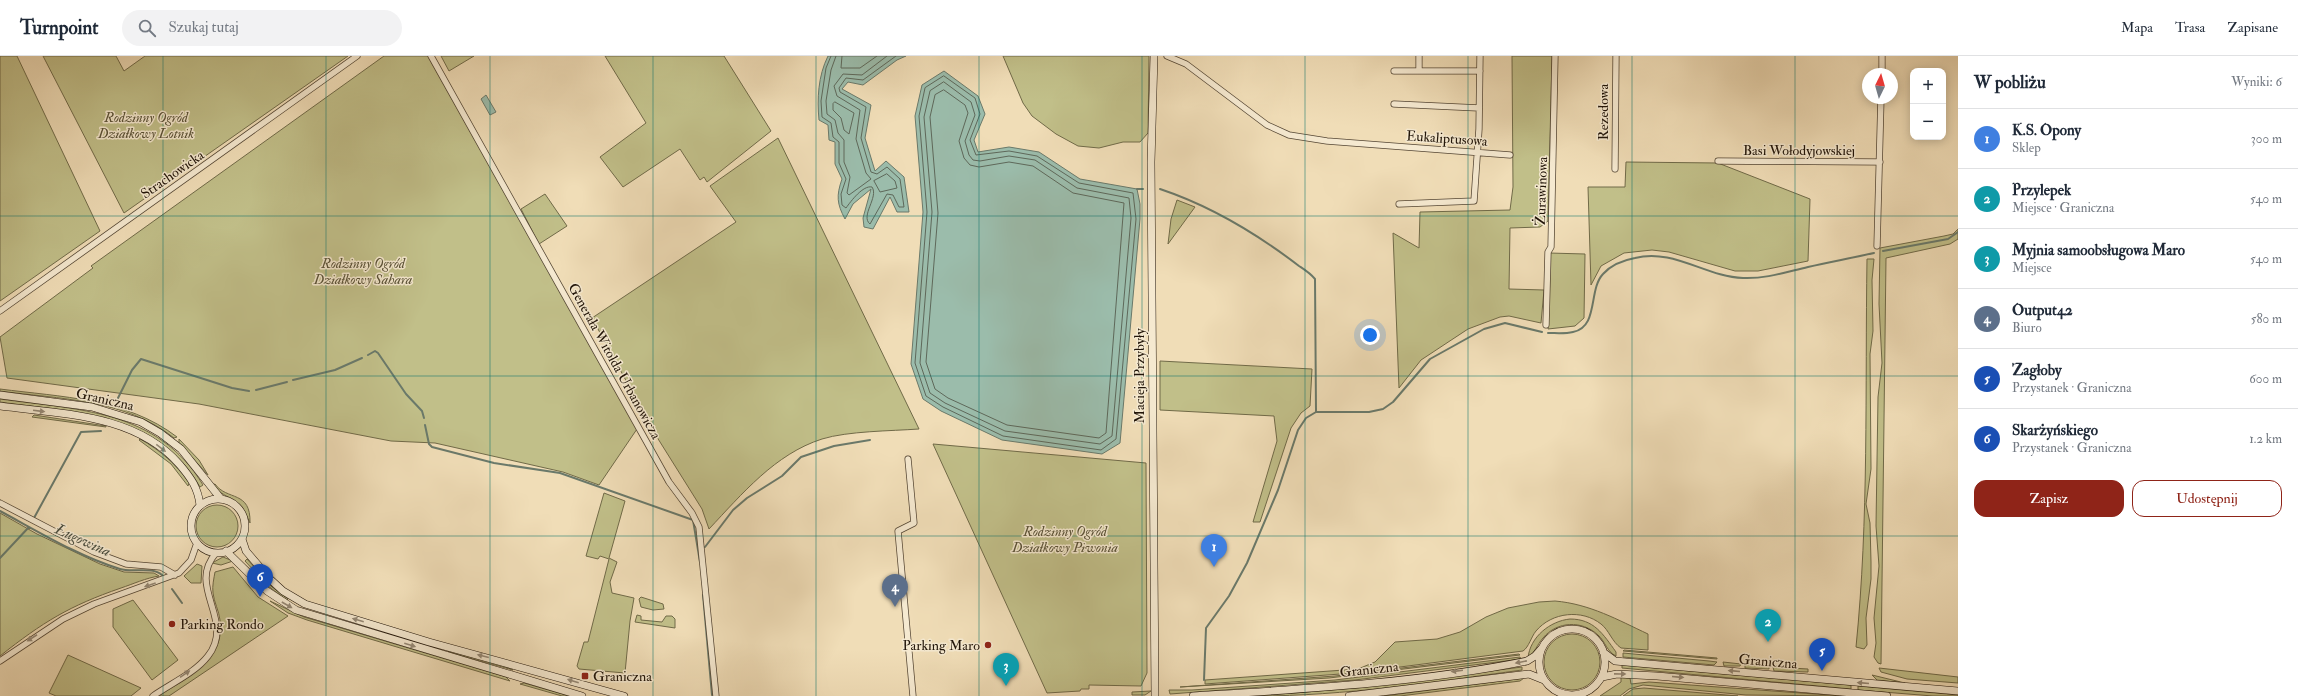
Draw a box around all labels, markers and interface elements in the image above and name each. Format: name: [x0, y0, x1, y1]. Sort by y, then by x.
search box: [122, 10, 402, 46]
text: Turnpoint: [20, 16, 98, 40]
icon: search: [136, 17, 158, 39]
text: Szukaj tutaj: [168, 18, 239, 37]
text: Mapa: [2121, 19, 2153, 36]
text: Trasa: [2175, 19, 2205, 36]
text: Zapisane: [2227, 19, 2278, 36]
north arrow: [1862, 68, 1898, 104]
map controls: [1910, 68, 1946, 140]
button: +: [1910, 68, 1946, 104]
text: W pobliżu: [1974, 72, 2046, 93]
text: Wyniki: 6: [2231, 74, 2282, 90]
street label: Rezedowa: [1595, 84, 1612, 140]
button: −: [1910, 104, 1946, 140]
park label: Rodzinny Ogród Działkowy Lotnik: [97, 109, 194, 142]
text: K.S. Opony: [2012, 121, 2081, 140]
street label: Eukaliptusowa: [1406, 127, 1488, 151]
text: 1: [1985, 131, 1989, 147]
text: 300 m: [2251, 131, 2282, 147]
text: Sklep: [2012, 140, 2041, 156]
street label: Basi Wołodyjowskiej: [1743, 142, 1855, 160]
street label: Strachowicka: [137, 146, 207, 202]
street label: Żurawinowa: [1532, 156, 1551, 226]
text: Przylepek: [2012, 181, 2071, 200]
text: 2: [1984, 191, 1990, 207]
text: 540 m: [2250, 191, 2282, 207]
text: Miejsce · Graniczna: [2012, 200, 2114, 216]
text: Myjnia samoobsługowa Maro: [2012, 241, 2185, 260]
text: 3: [1985, 251, 1990, 267]
text: 540 m: [2250, 251, 2282, 267]
park label: Rodzinny Ogród Działkowy Sahara: [313, 255, 413, 288]
text: Miejsce: [2012, 260, 2052, 276]
street label: Generała Witolda Urbanowicza: [565, 280, 665, 442]
text: Output42: [2012, 301, 2073, 320]
text: 4: [1983, 311, 1991, 327]
text: 580 m: [2251, 311, 2282, 327]
text: Biuro: [2012, 320, 2042, 336]
your location: [1360, 325, 1380, 345]
street label: Macieja Przybyły: [1131, 328, 1149, 424]
text: Zagłoby: [2012, 361, 2062, 380]
text: 5: [1984, 371, 1990, 387]
text: 600 m: [2249, 371, 2282, 387]
text: Przystanek · Graniczna: [2012, 380, 2132, 396]
street label: Graniczna: [74, 385, 136, 414]
one-way arrow: [33, 408, 45, 414]
text: Skarżyńskiego: [2012, 421, 2098, 440]
text: 6: [1984, 431, 1990, 447]
text: 1.2 km: [2249, 431, 2282, 447]
text: Przystanek · Graniczna: [2012, 440, 2132, 456]
one-way arrow: [156, 443, 167, 452]
button: Zapisz: [1974, 480, 2124, 517]
button: Udostępnij: [2132, 480, 2282, 517]
water label: Ługowina: [51, 519, 114, 561]
park label: Rodzinny Ogród Działkowy Piwonia: [1011, 523, 1119, 556]
pin: 1: [1201, 534, 1227, 567]
pin: 6: [247, 564, 273, 597]
pin: 4: [882, 574, 908, 607]
one-way arrow: [144, 582, 156, 588]
one-way arrow: [281, 601, 293, 608]
pin: 2: [1755, 609, 1781, 642]
place label: Parking Rondo: [180, 616, 264, 633]
one-way arrow: [351, 617, 363, 623]
marker: Parking Rondo: [167, 619, 177, 629]
one-way arrow: [27, 634, 37, 642]
place label: Parking Maro: [903, 637, 980, 654]
pin: 5: [1809, 638, 1835, 671]
marker: Parking Maro: [983, 640, 993, 650]
one-way arrow: [405, 642, 417, 648]
street label: Graniczna: [1738, 650, 1798, 673]
one-way arrow: [476, 652, 489, 658]
pin: 3: [993, 653, 1019, 686]
street label: Graniczna: [1339, 658, 1400, 681]
one-way arrow: [1515, 659, 1527, 665]
place label: Graniczna: [593, 668, 652, 685]
one-way arrow: [1451, 668, 1463, 675]
one-way arrow: [1728, 668, 1740, 675]
one-way arrow: [180, 670, 191, 678]
marker: Graniczna: [580, 671, 590, 681]
one-way arrow: [1614, 671, 1627, 677]
one-way arrow: [1672, 674, 1684, 681]
one-way arrow: [567, 678, 579, 684]
one-way arrow: [1857, 679, 1869, 686]

